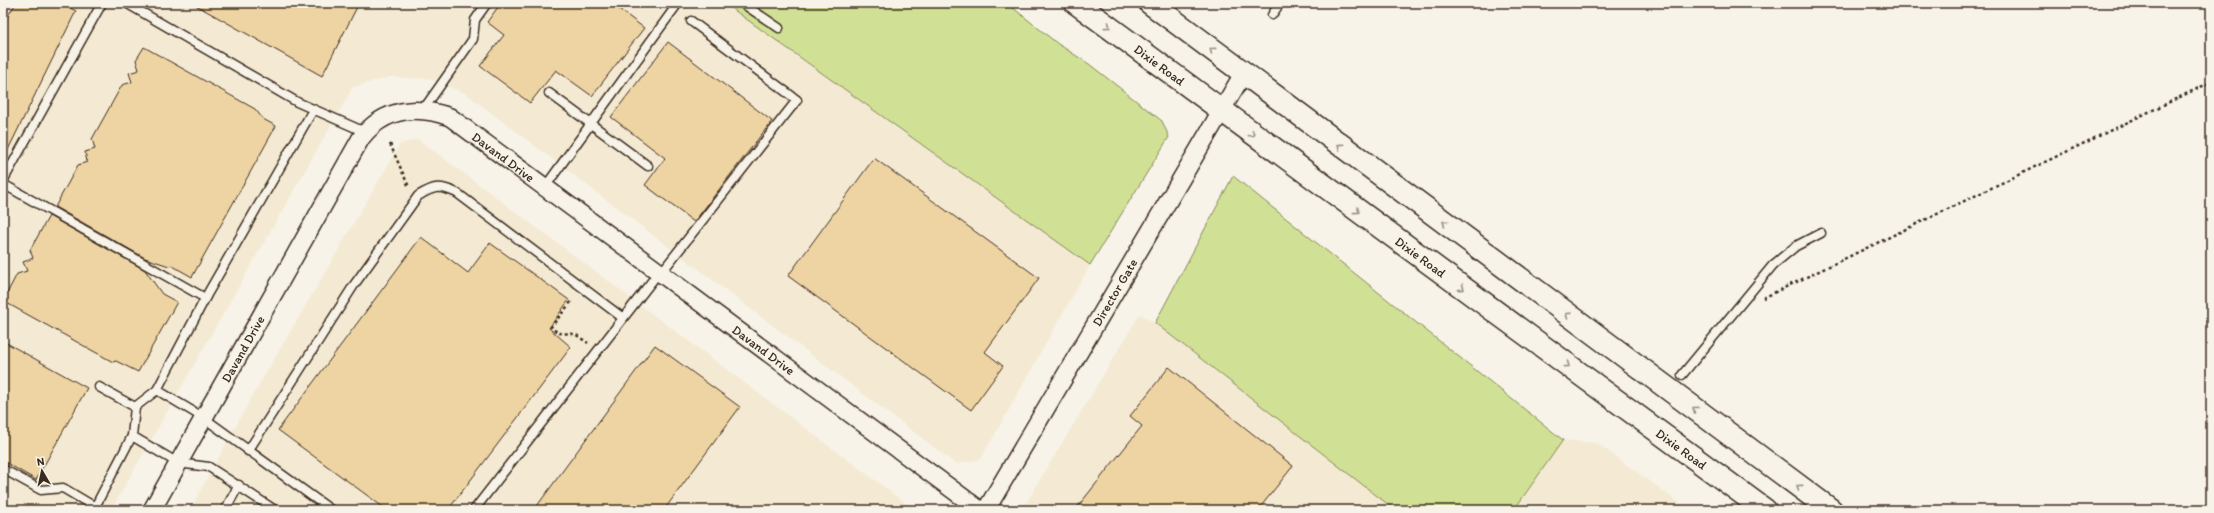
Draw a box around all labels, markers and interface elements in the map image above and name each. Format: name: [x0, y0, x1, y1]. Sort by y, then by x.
one-way arrow: [1103, 22, 1110, 29]
street label: Dixie Road: [1131, 41, 1188, 88]
one-way arrow: [1210, 48, 1217, 55]
street label: Davand Drive: [469, 129, 538, 185]
one-way arrow: [1248, 129, 1255, 136]
one-way arrow: [1338, 143, 1345, 150]
one-way arrow: [1353, 206, 1360, 214]
one-way arrow: [1442, 221, 1449, 228]
street label: Dixie Road: [1392, 233, 1449, 280]
street label: Director Gate: [1089, 256, 1140, 328]
one-way arrow: [1457, 283, 1464, 290]
street label: Davand Drive: [218, 313, 267, 385]
one-way arrow: [1566, 313, 1573, 320]
street label: Davand Drive: [730, 322, 798, 378]
one-way arrow: [1562, 360, 1569, 367]
one-way arrow: [1692, 406, 1699, 414]
street label: Dixie Road: [1653, 425, 1710, 472]
north arrow: [22, 451, 62, 491]
text: N: [36, 455, 45, 469]
one-way arrow: [1797, 485, 1804, 492]

